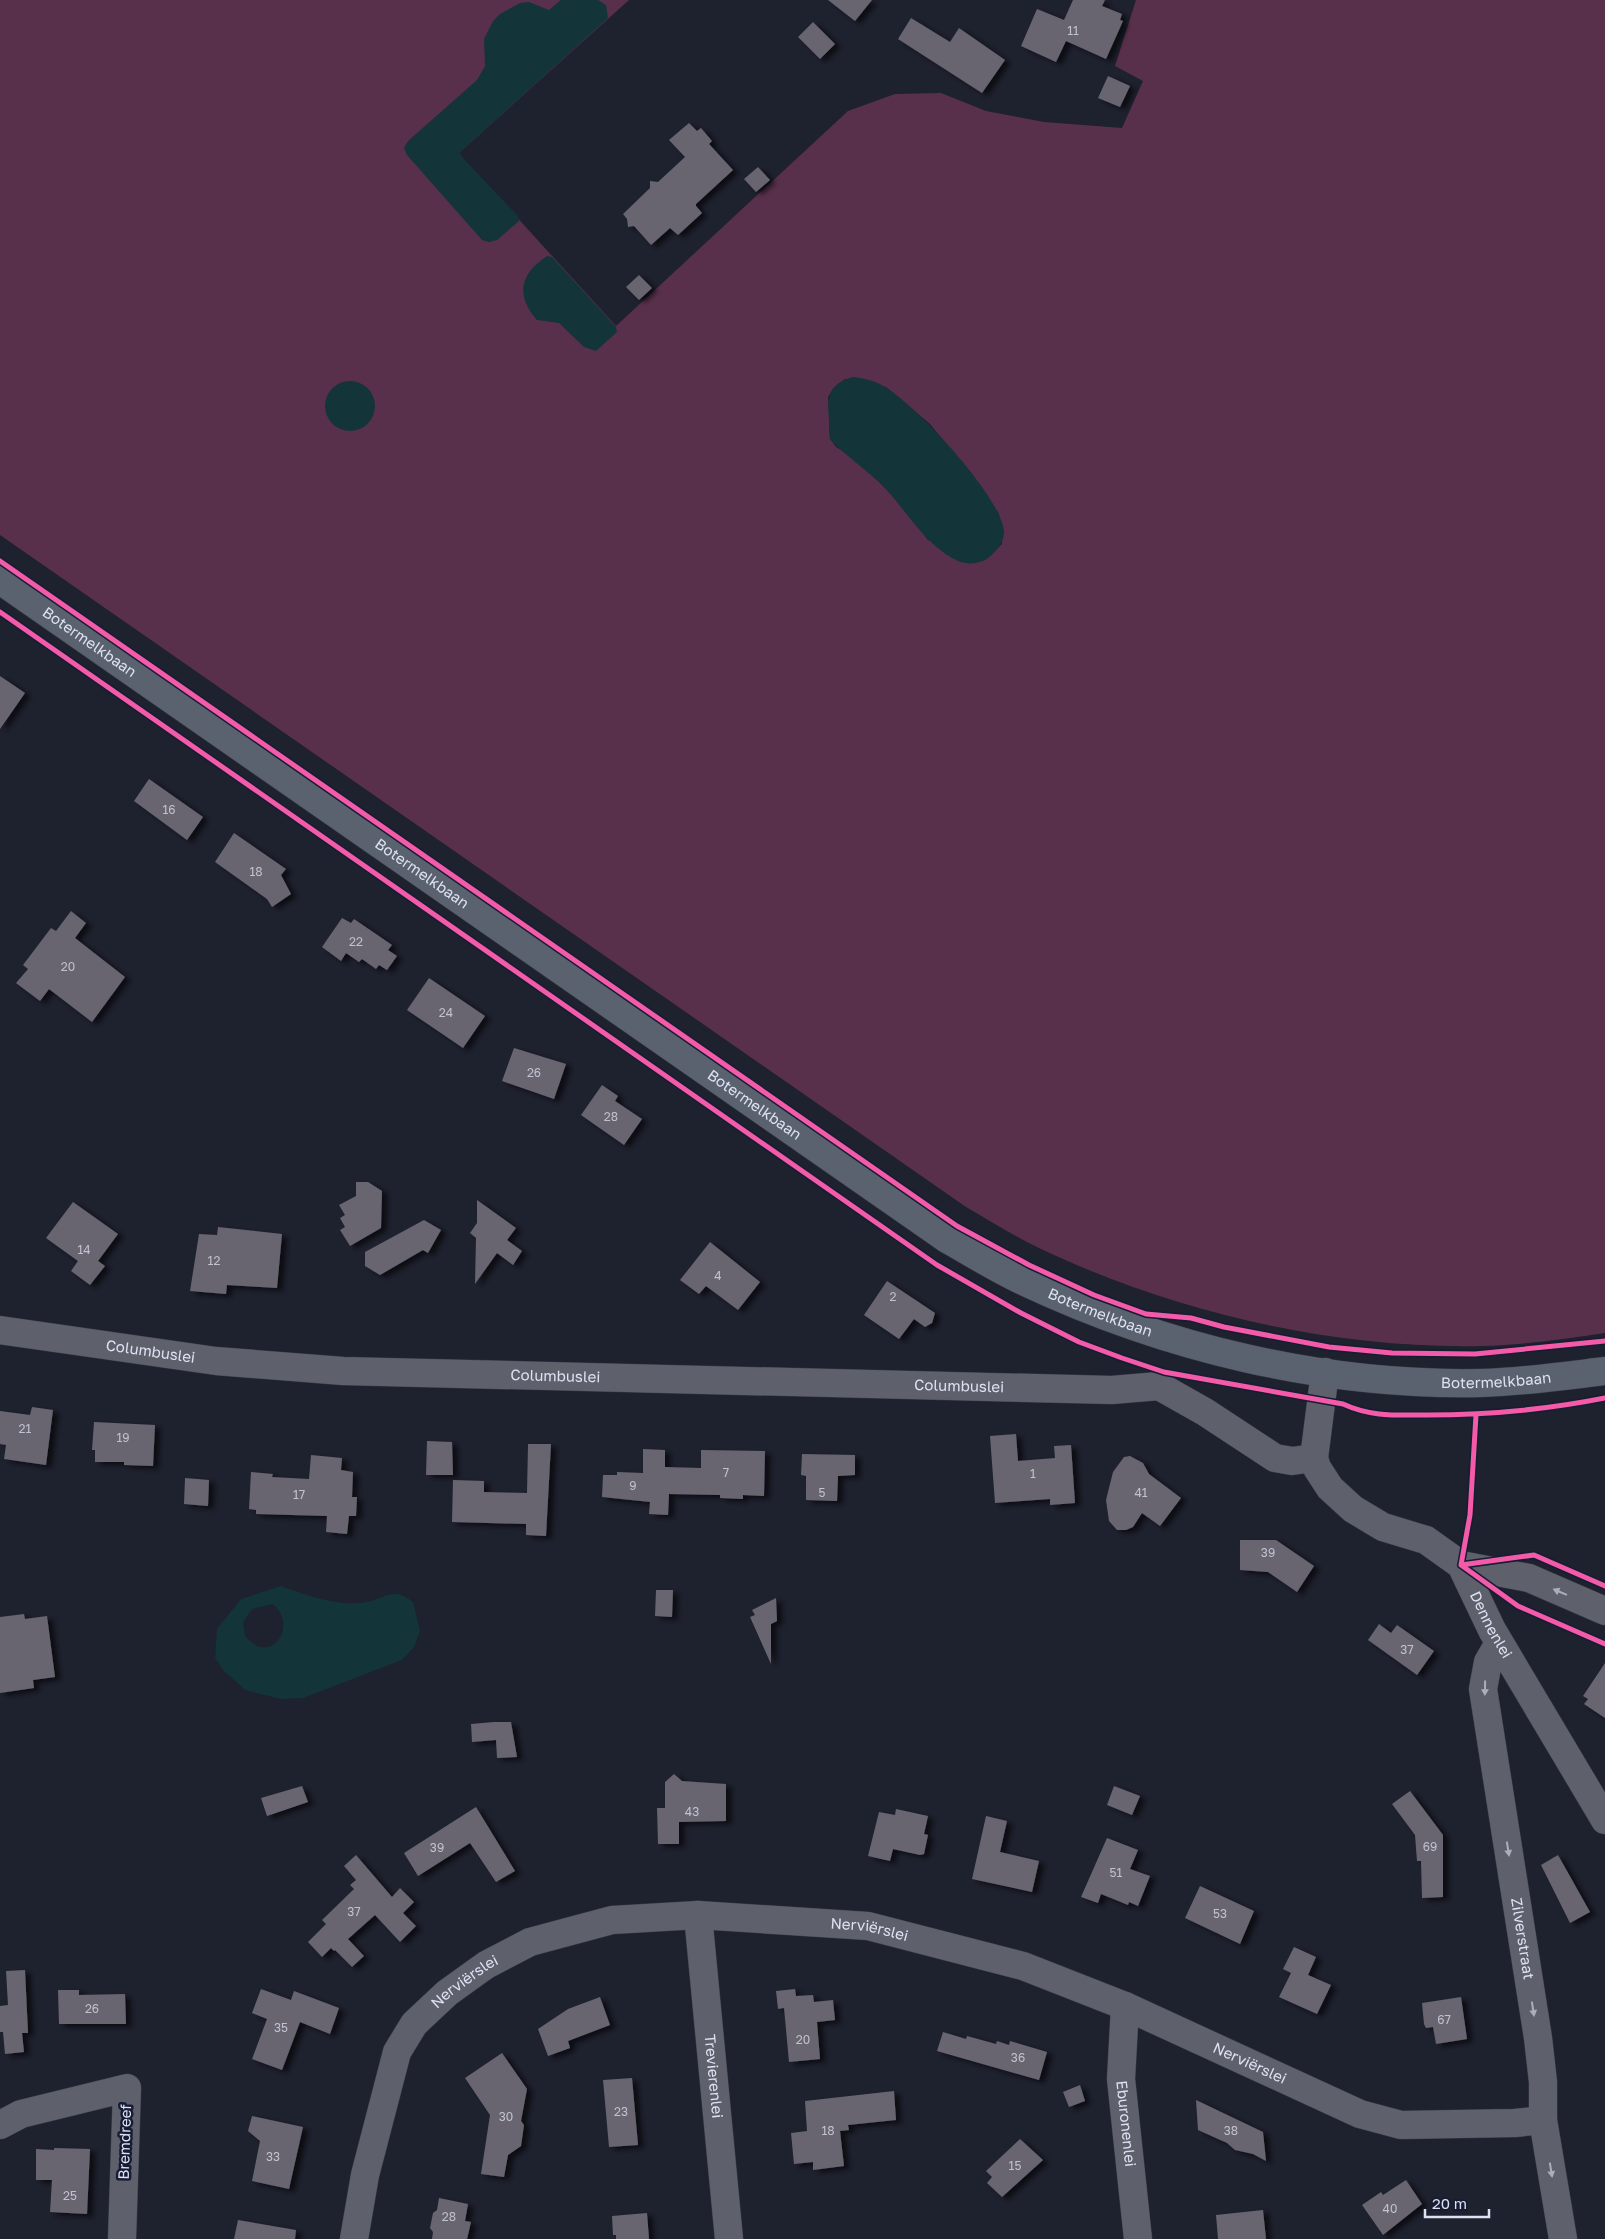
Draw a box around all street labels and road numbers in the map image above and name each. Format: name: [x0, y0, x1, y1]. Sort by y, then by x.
street label: Botermelkbaan: [40, 603, 140, 680]
street label: Botermelkbaan: [372, 834, 473, 912]
street label: Botermelkbaan: [704, 1065, 805, 1143]
street label: Botermelkbaan: [1045, 1284, 1155, 1340]
street label: Columbuslei: [105, 1335, 196, 1366]
street label: Columbuslei: [510, 1365, 601, 1385]
street label: Botermelkbaan: [1441, 1368, 1552, 1391]
street label: Columbuslei: [914, 1375, 1004, 1395]
street label: Dennenlei: [1467, 1588, 1517, 1661]
street label: Zilverstraat: [1508, 1896, 1539, 1981]
street label: Nerviërslei: [830, 1914, 910, 1944]
street label: Nerviërslei: [427, 1950, 501, 2011]
street label: Trevierenlei: [701, 2033, 727, 2119]
street label: Nerviërslei: [1211, 2038, 1290, 2087]
street label: Eburonenlei: [1113, 2079, 1140, 2168]
street label: Bremdreef: [114, 2103, 134, 2180]

